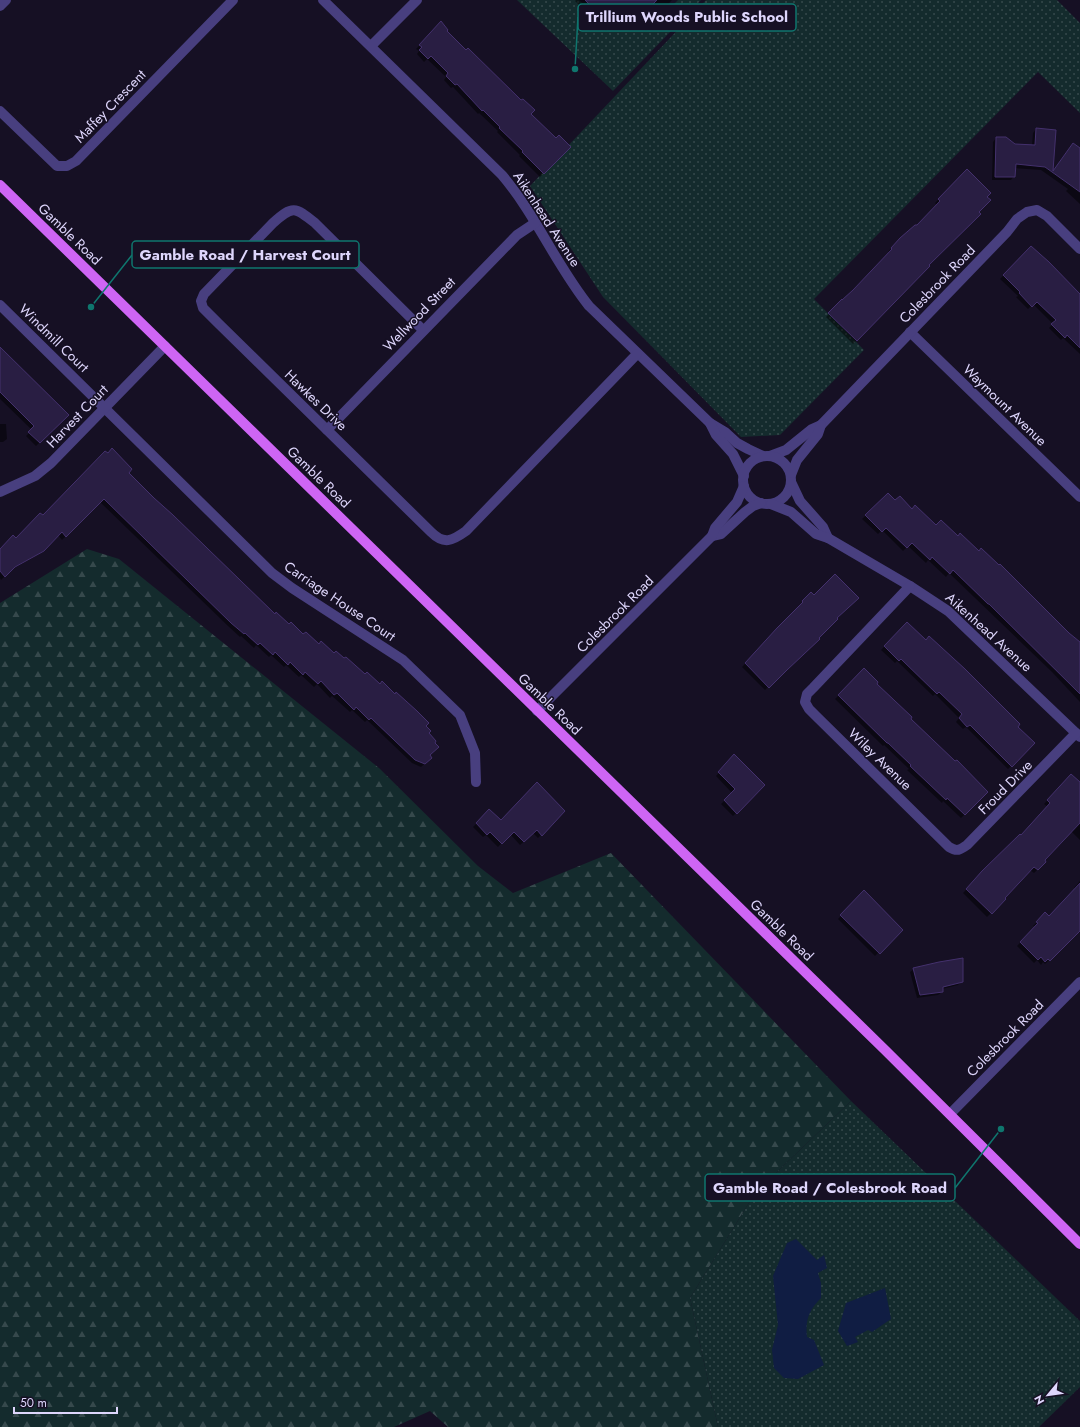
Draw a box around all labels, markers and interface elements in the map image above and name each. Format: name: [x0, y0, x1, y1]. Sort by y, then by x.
callout: Trillium Woods Public School: [578, 4, 796, 31]
text: Trillium Woods Public School: [586, 6, 788, 28]
street label: Maffey Crescent: [70, 64, 151, 147]
street label: Aikenhead Avenue: [509, 167, 585, 271]
street label: Gamble Road: [34, 199, 106, 269]
street label: Colesbrook Road: [894, 240, 980, 328]
callout: Gamble Road / Harvest Court: [132, 241, 359, 268]
text: Gamble Road / Harvest Court: [140, 244, 351, 266]
street label: Wellwood Street: [378, 272, 460, 356]
street label: Windmill Court: [14, 299, 94, 377]
street label: Waymount Avenue: [959, 360, 1051, 450]
street label: Hawkes Drive: [280, 365, 352, 435]
street label: Harvest Court: [42, 379, 113, 452]
street label: Gamble Road: [283, 442, 355, 512]
street label: Carriage House Court: [280, 556, 400, 646]
street label: Colesbrook Road: [572, 571, 658, 657]
street label: Aikenhead Avenue: [941, 588, 1037, 676]
street label: Gamble Road: [514, 669, 586, 739]
street label: Wiley Avenue: [844, 723, 916, 795]
street label: Froud Drive: [973, 755, 1037, 819]
street label: Gamble Road: [746, 895, 818, 965]
street label: Colesbrook Road: [962, 995, 1048, 1081]
callout: Gamble Road / Colesbrook Road: [705, 1174, 955, 1201]
text: Gamble Road / Colesbrook Road: [713, 1177, 947, 1199]
north arrow: [1028, 1375, 1068, 1415]
scale bar: [14, 1389, 117, 1415]
text: N: [1030, 1392, 1048, 1408]
text: 50 m: [20, 1394, 47, 1412]

